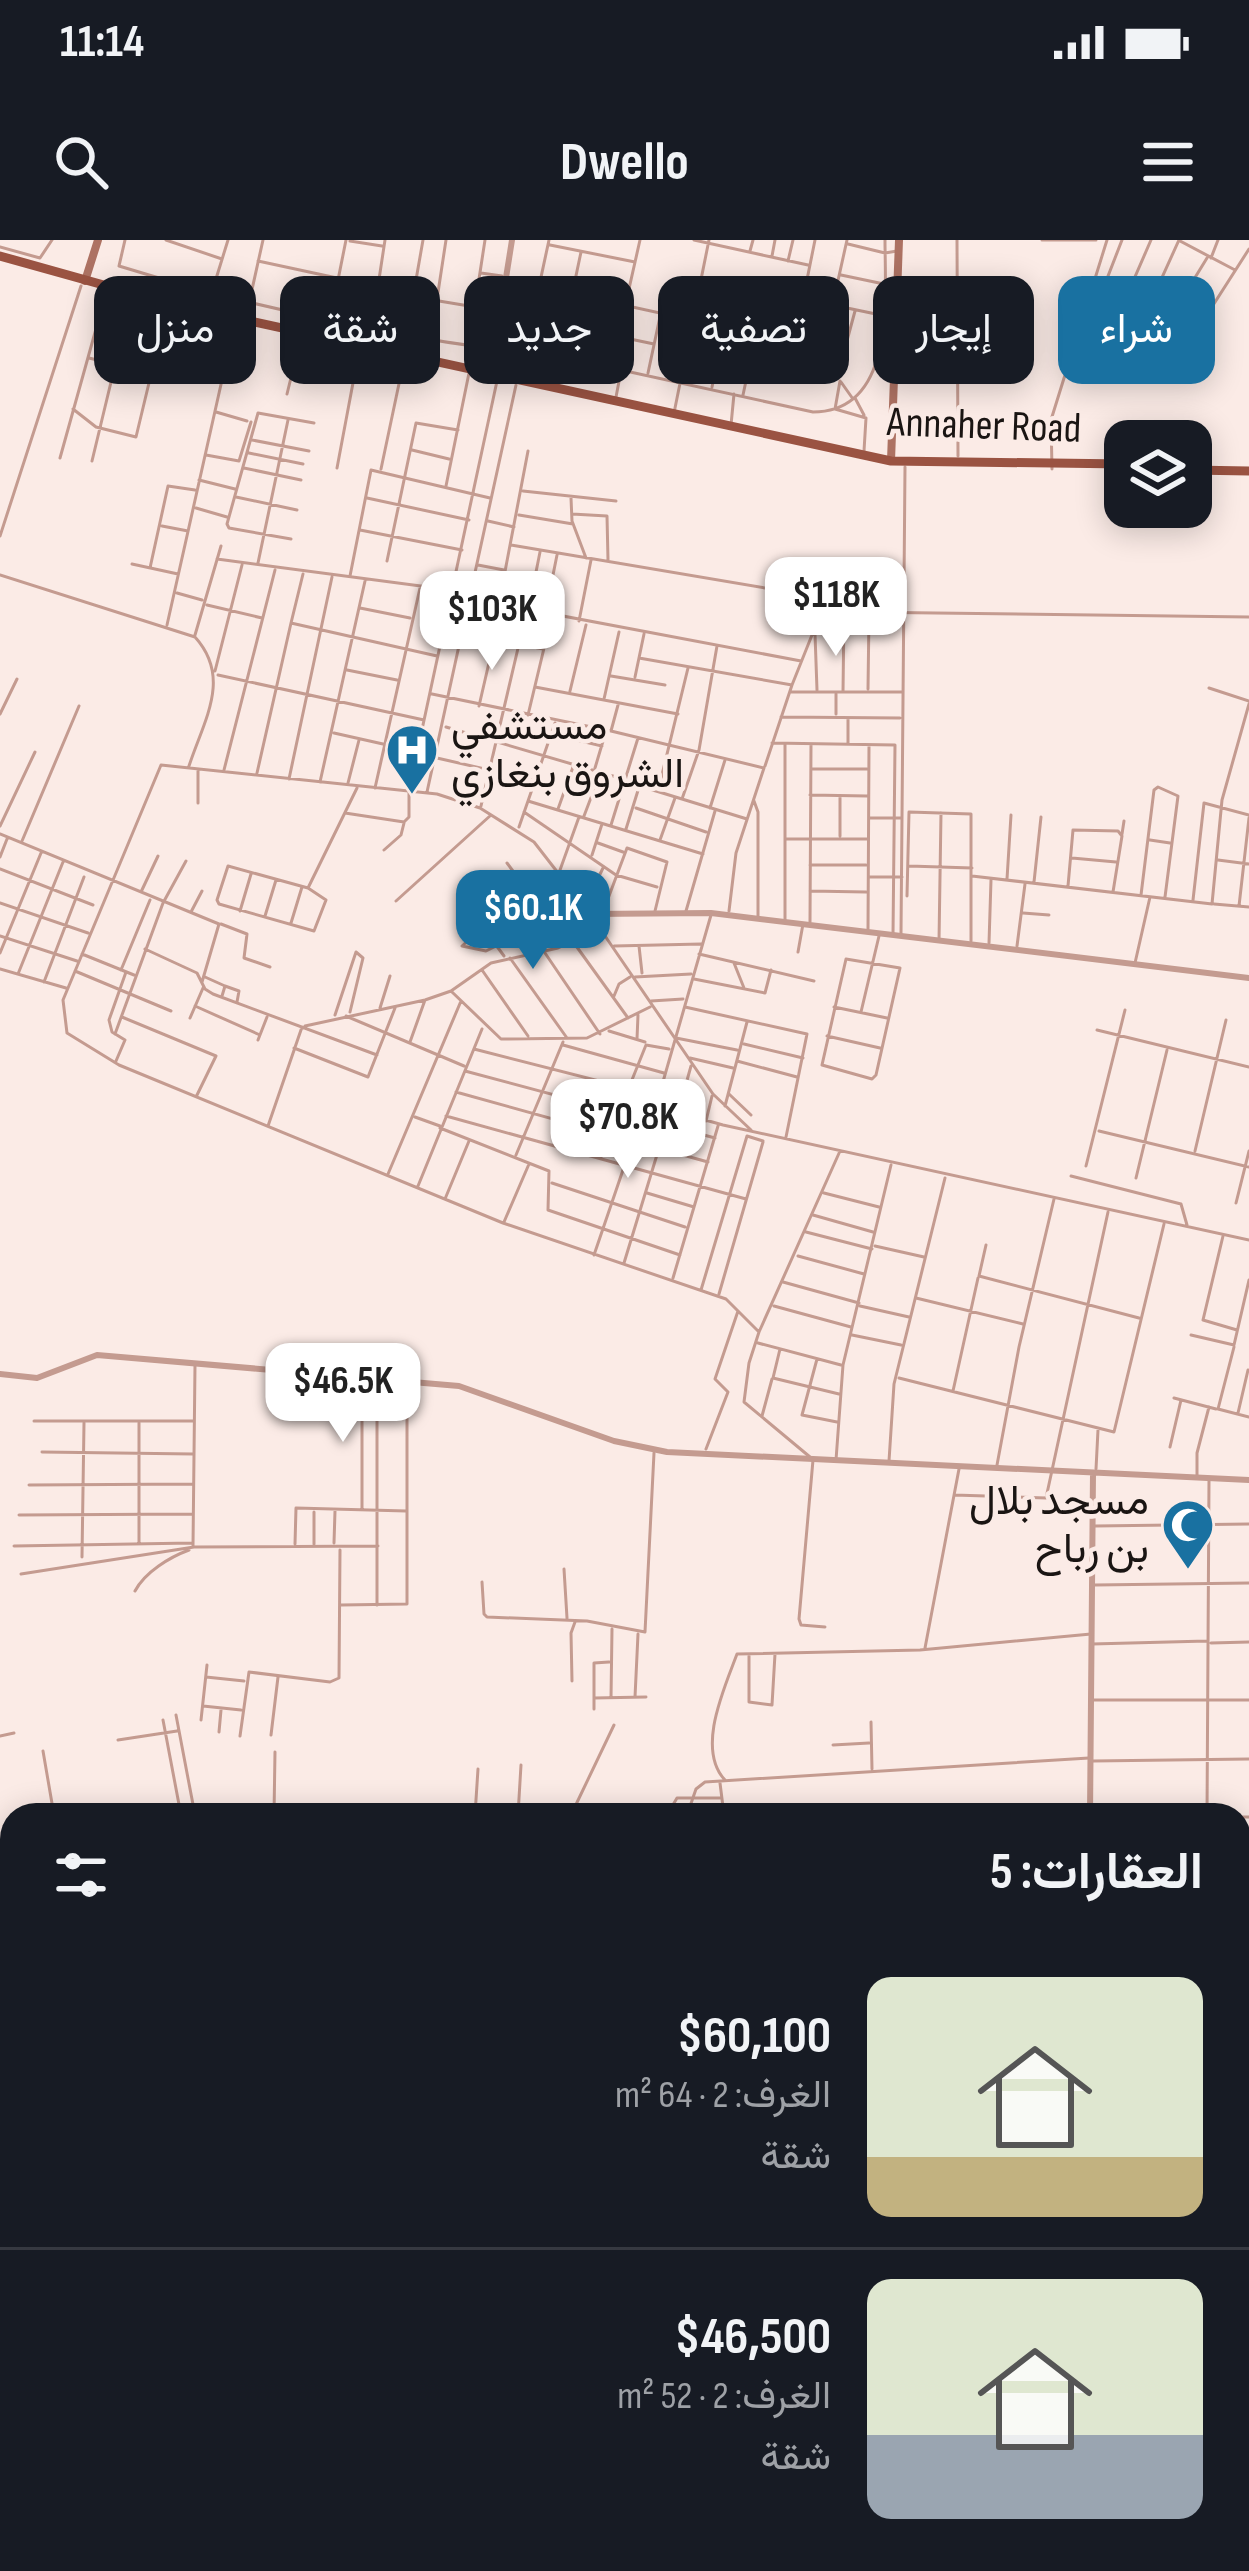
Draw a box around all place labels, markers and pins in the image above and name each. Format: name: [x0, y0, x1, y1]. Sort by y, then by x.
pin: $118K: [752, 557, 920, 659]
pin: $103K: [408, 571, 576, 673]
place label: مستشفي الشروق بنغازي: [451, 701, 684, 807]
hospital icon: مستشفي الشروق بنغازي: [384, 722, 440, 796]
pin: $60.1K: [435, 870, 631, 972]
pin: $70.8K: [530, 1079, 726, 1181]
pin: $46.5K: [245, 1343, 441, 1445]
place label: مسجد بلال بن رباح: [969, 1476, 1149, 1576]
mosque icon: مسجد بلال بن رباح: [1160, 1497, 1216, 1571]

